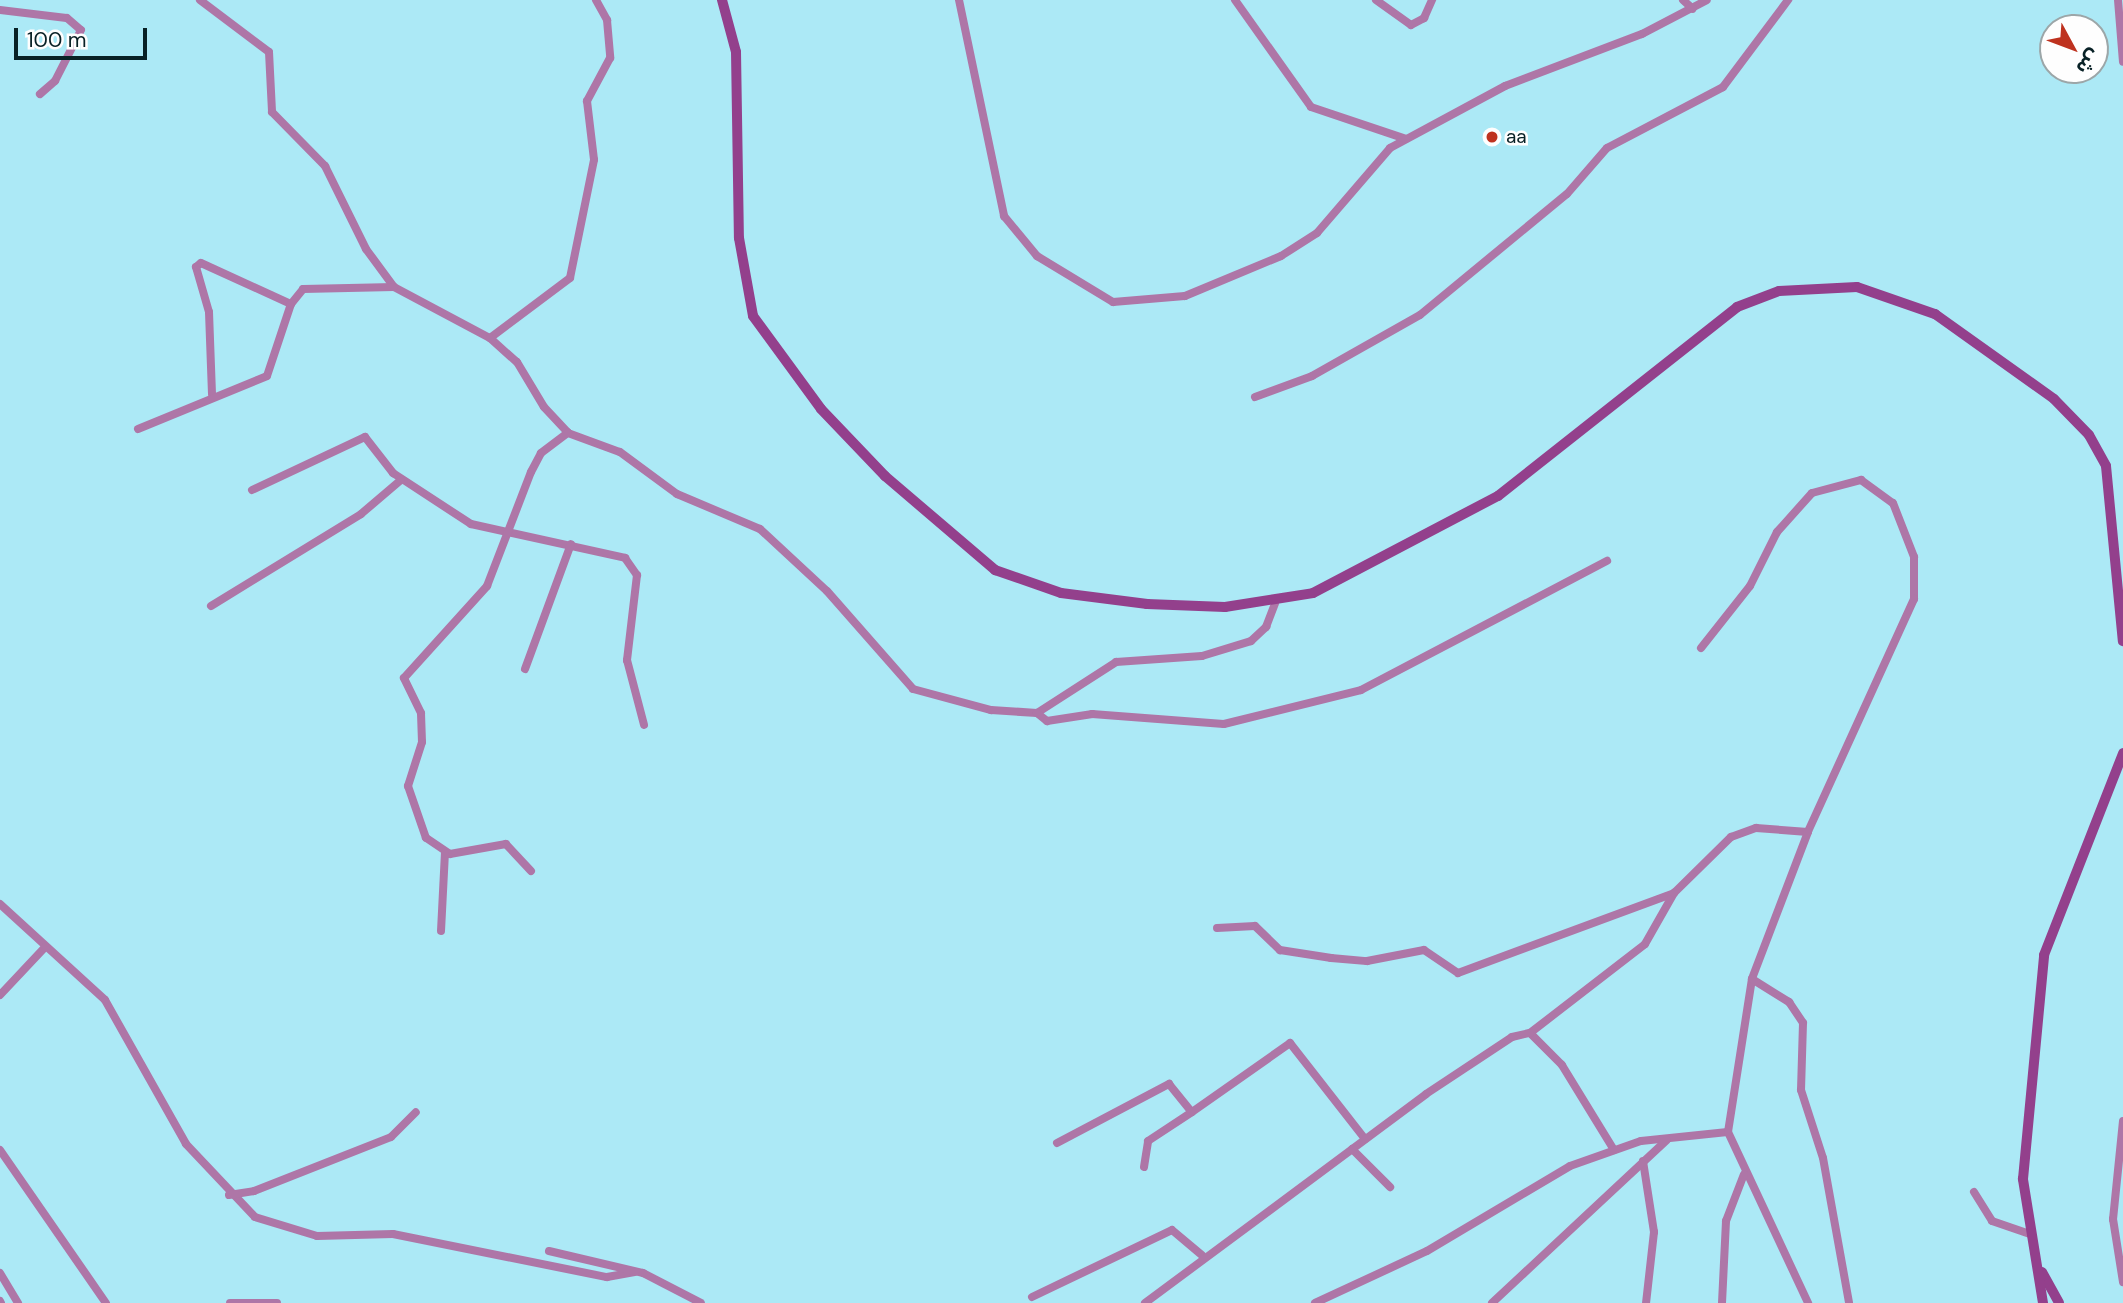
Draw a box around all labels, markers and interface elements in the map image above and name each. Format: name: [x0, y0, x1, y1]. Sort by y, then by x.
scale bar: [18, 14, 150, 58]
north arrow: [2039, 14, 2109, 84]
text: 100 m: [27, 26, 87, 54]
text: ش: [2071, 44, 2107, 80]
place label: aa: [1506, 126, 1527, 148]
marker: aa: [1484, 129, 1500, 145]

